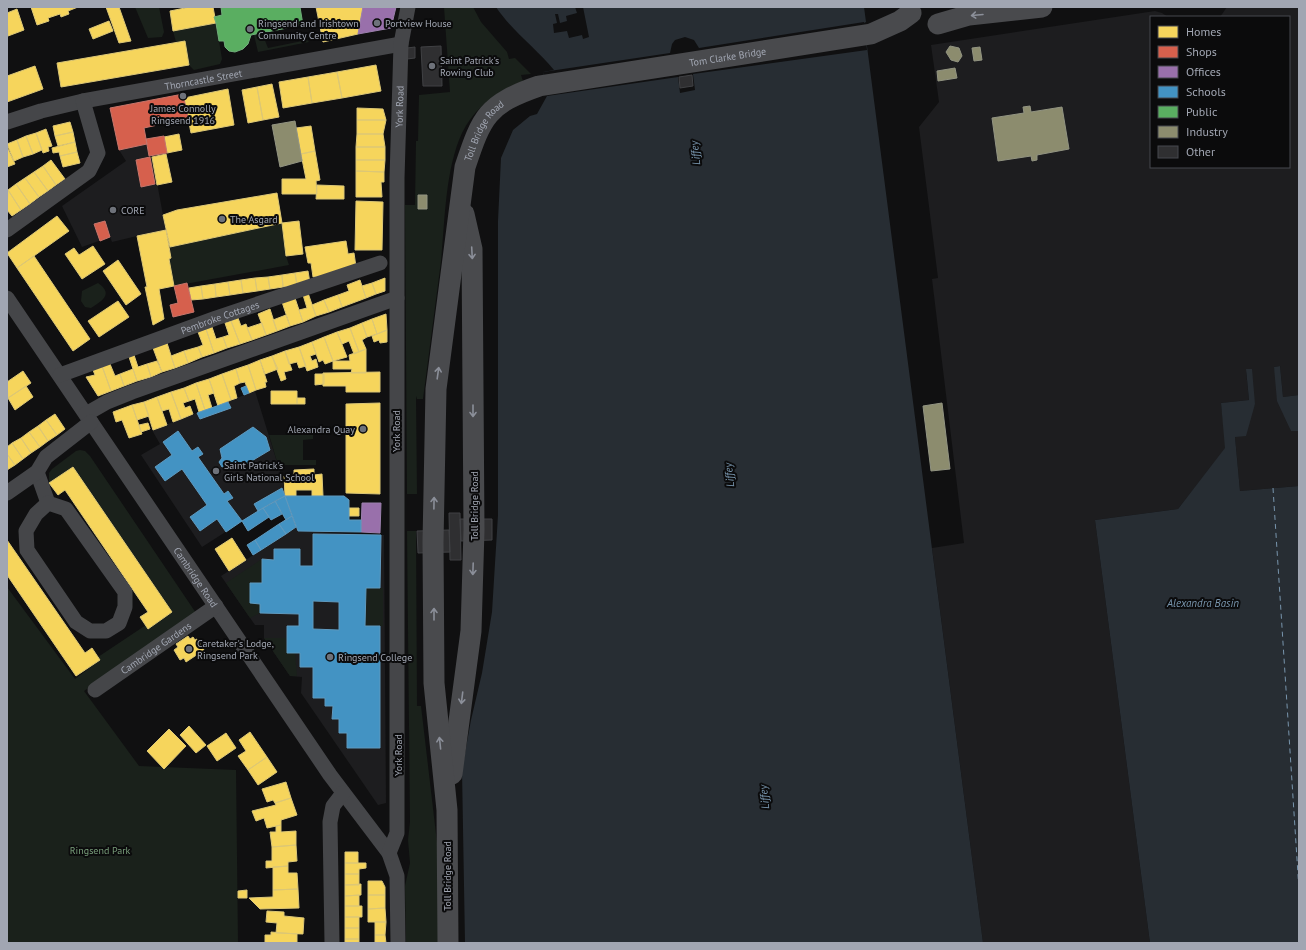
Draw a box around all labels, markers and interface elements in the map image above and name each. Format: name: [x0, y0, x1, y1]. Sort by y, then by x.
one-way arrow: [971, 11, 984, 18]
legend: [1150, 16, 1290, 168]
place label: Ringsend and Irishtown Community Centre: [258, 17, 359, 42]
place label: Portview House: [385, 17, 452, 30]
marker: Portview House: [372, 18, 382, 28]
marker: Ringsend and Irishtown Community Centre: [245, 24, 255, 34]
text: Homes: [1186, 24, 1221, 39]
street label: Tom Clarke Bridge: [688, 44, 767, 69]
text: Shops: [1186, 44, 1217, 59]
place label: Saint Patrick's Rowing Club: [440, 54, 499, 79]
marker: Saint Patrick's Rowing Club: [427, 61, 437, 71]
text: Offices: [1186, 64, 1221, 79]
street label: Thorncastle Street: [163, 66, 244, 93]
text: Schools: [1186, 84, 1226, 99]
street label: York Road: [392, 85, 406, 128]
marker: James Connolly Ringsend 1916: [178, 91, 188, 101]
street label: Toll Bridge Road: [461, 97, 506, 163]
place label: James Connolly Ringsend 1916: [149, 102, 216, 127]
text: Public: [1186, 104, 1218, 119]
text: Industry: [1186, 124, 1228, 139]
water label: Liffey: [687, 139, 703, 166]
text: Other: [1186, 144, 1215, 159]
place label: CORE: [121, 204, 145, 217]
marker: CORE: [108, 205, 118, 215]
place label: The Asgard: [230, 213, 278, 226]
marker: The Asgard: [217, 214, 227, 224]
one-way arrow: [468, 246, 475, 259]
street label: Pembroke Cottages: [179, 298, 261, 337]
one-way arrow: [434, 367, 442, 380]
one-way arrow: [469, 404, 477, 417]
street label: York Road: [390, 410, 403, 452]
place label: Alexandra Quay: [288, 423, 355, 436]
marker: Alexandra Quay: [358, 424, 368, 434]
place label: Saint Patrick's Girls National School: [224, 459, 314, 484]
water label: Liffey: [721, 461, 737, 488]
marker: Saint Patrick's Girls National School: [211, 466, 221, 476]
street label: Toll Bridge Road: [468, 471, 481, 541]
one-way arrow: [430, 497, 438, 510]
street label: Cambridge Road: [171, 544, 221, 610]
one-way arrow: [469, 562, 477, 575]
water label: Alexandra Basin: [1166, 596, 1239, 610]
one-way arrow: [430, 608, 438, 621]
street label: Cambridge Gardens: [118, 619, 194, 677]
place label: Caretaker's Lodge, Ringsend Park: [197, 637, 274, 662]
marker: Caretaker's Lodge, Ringsend Park: [184, 644, 194, 654]
place label: Ringsend College: [338, 651, 412, 664]
marker: Ringsend College: [325, 652, 335, 662]
one-way arrow: [458, 691, 465, 704]
street label: York Road: [392, 734, 405, 776]
one-way arrow: [437, 737, 444, 750]
water label: Liffey: [756, 783, 772, 810]
street label: Toll Bridge Road: [441, 841, 454, 911]
park label: Ringsend Park: [70, 844, 131, 857]

